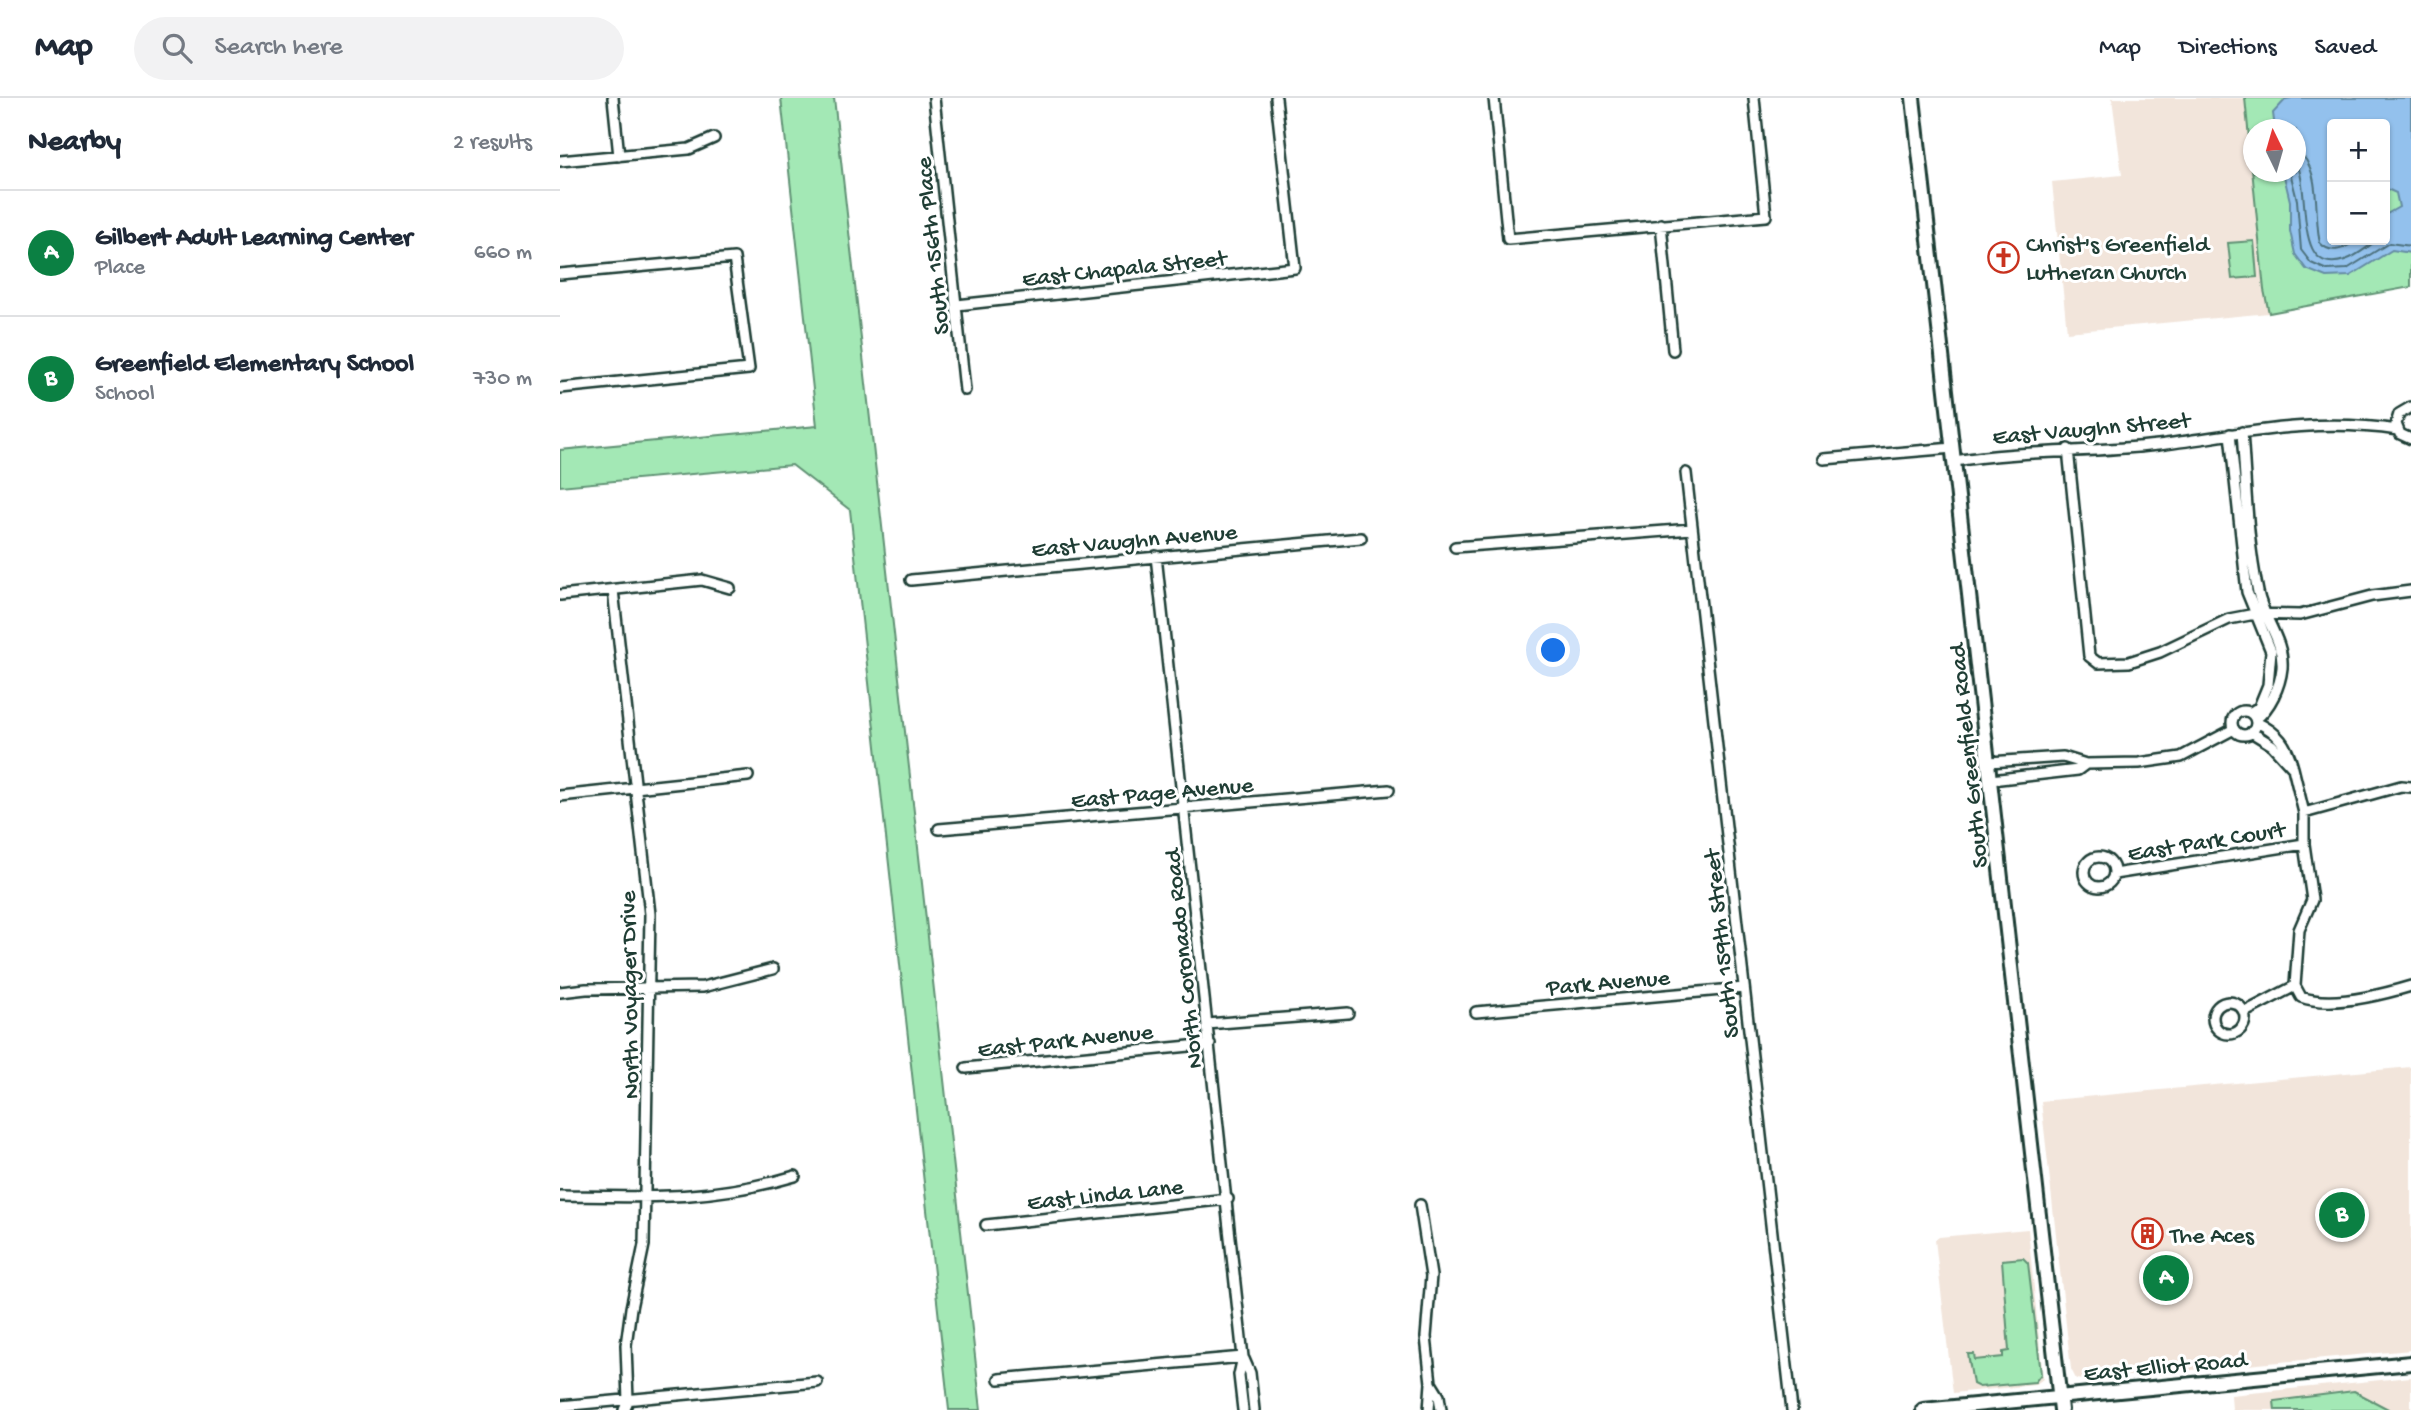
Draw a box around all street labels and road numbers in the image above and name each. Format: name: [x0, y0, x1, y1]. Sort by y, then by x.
street label: South 156th Place: [911, 155, 958, 336]
street label: East Chapala Street: [1021, 245, 1230, 296]
street label: East Vaughn Street: [1991, 407, 2193, 454]
street label: East Vaughn Avenue: [1030, 519, 1239, 566]
street label: South Greenfield Road: [1944, 640, 1997, 869]
street label: East Page Avenue: [1070, 772, 1255, 817]
street label: East Park Court: [2126, 816, 2290, 870]
street label: North Coronado Road: [1159, 845, 1211, 1070]
street label: South 159th Street: [1699, 845, 1748, 1040]
street label: North Voyager Drive: [615, 890, 648, 1099]
street label: Park Avenue: [1544, 965, 1672, 1004]
street label: East Park Avenue: [976, 1019, 1155, 1066]
street label: East Linda Lane: [1026, 1174, 1186, 1219]
street label: East Elliot Road: [2083, 1347, 2250, 1390]

